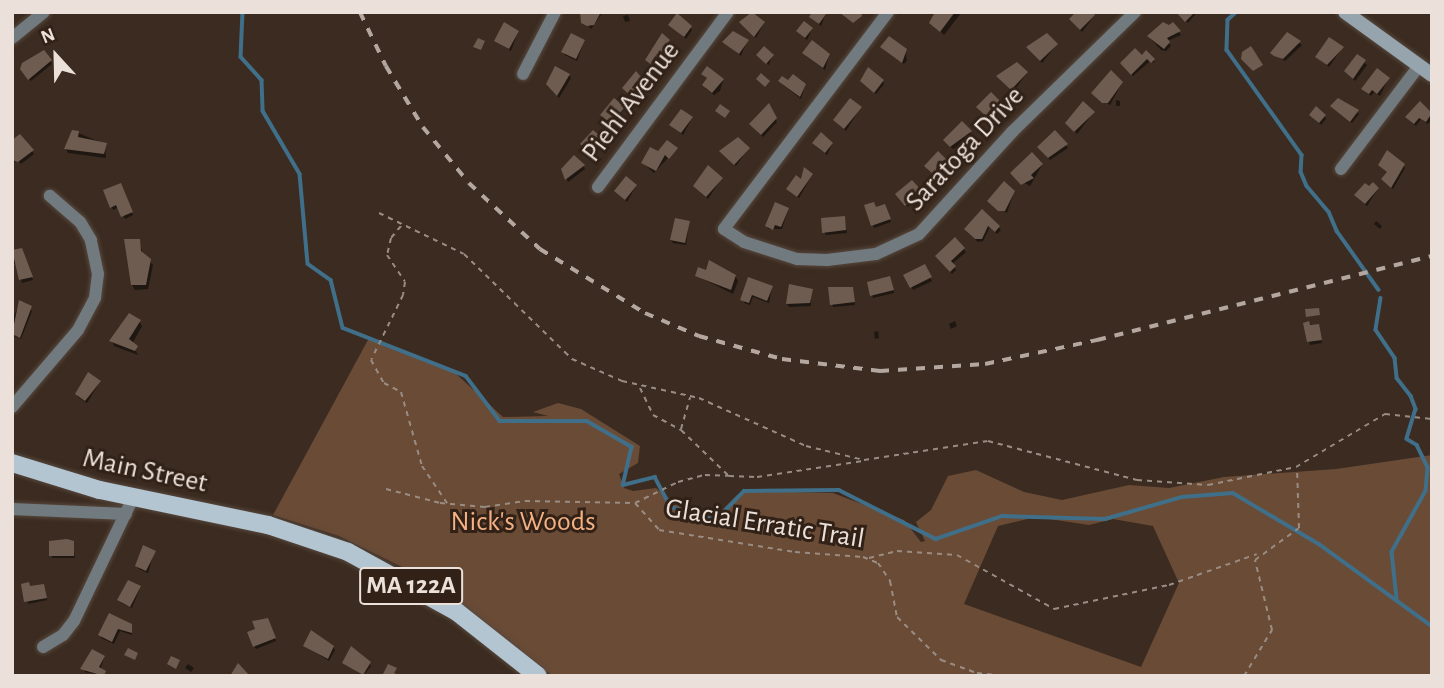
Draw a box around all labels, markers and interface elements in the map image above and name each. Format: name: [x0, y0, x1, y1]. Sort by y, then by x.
north arrow: [21, 21, 91, 91]
text: N: [38, 25, 58, 47]
street label: Piehl Avenue: [575, 35, 687, 169]
street label: Saratoga Drive: [899, 80, 1031, 218]
street label: Main Street: [80, 441, 210, 501]
street label: Glacial Erratic Trail: [663, 492, 867, 556]
park label: Nick's Woods: [450, 505, 596, 539]
road number: MA 122A: [358, 564, 464, 608]

